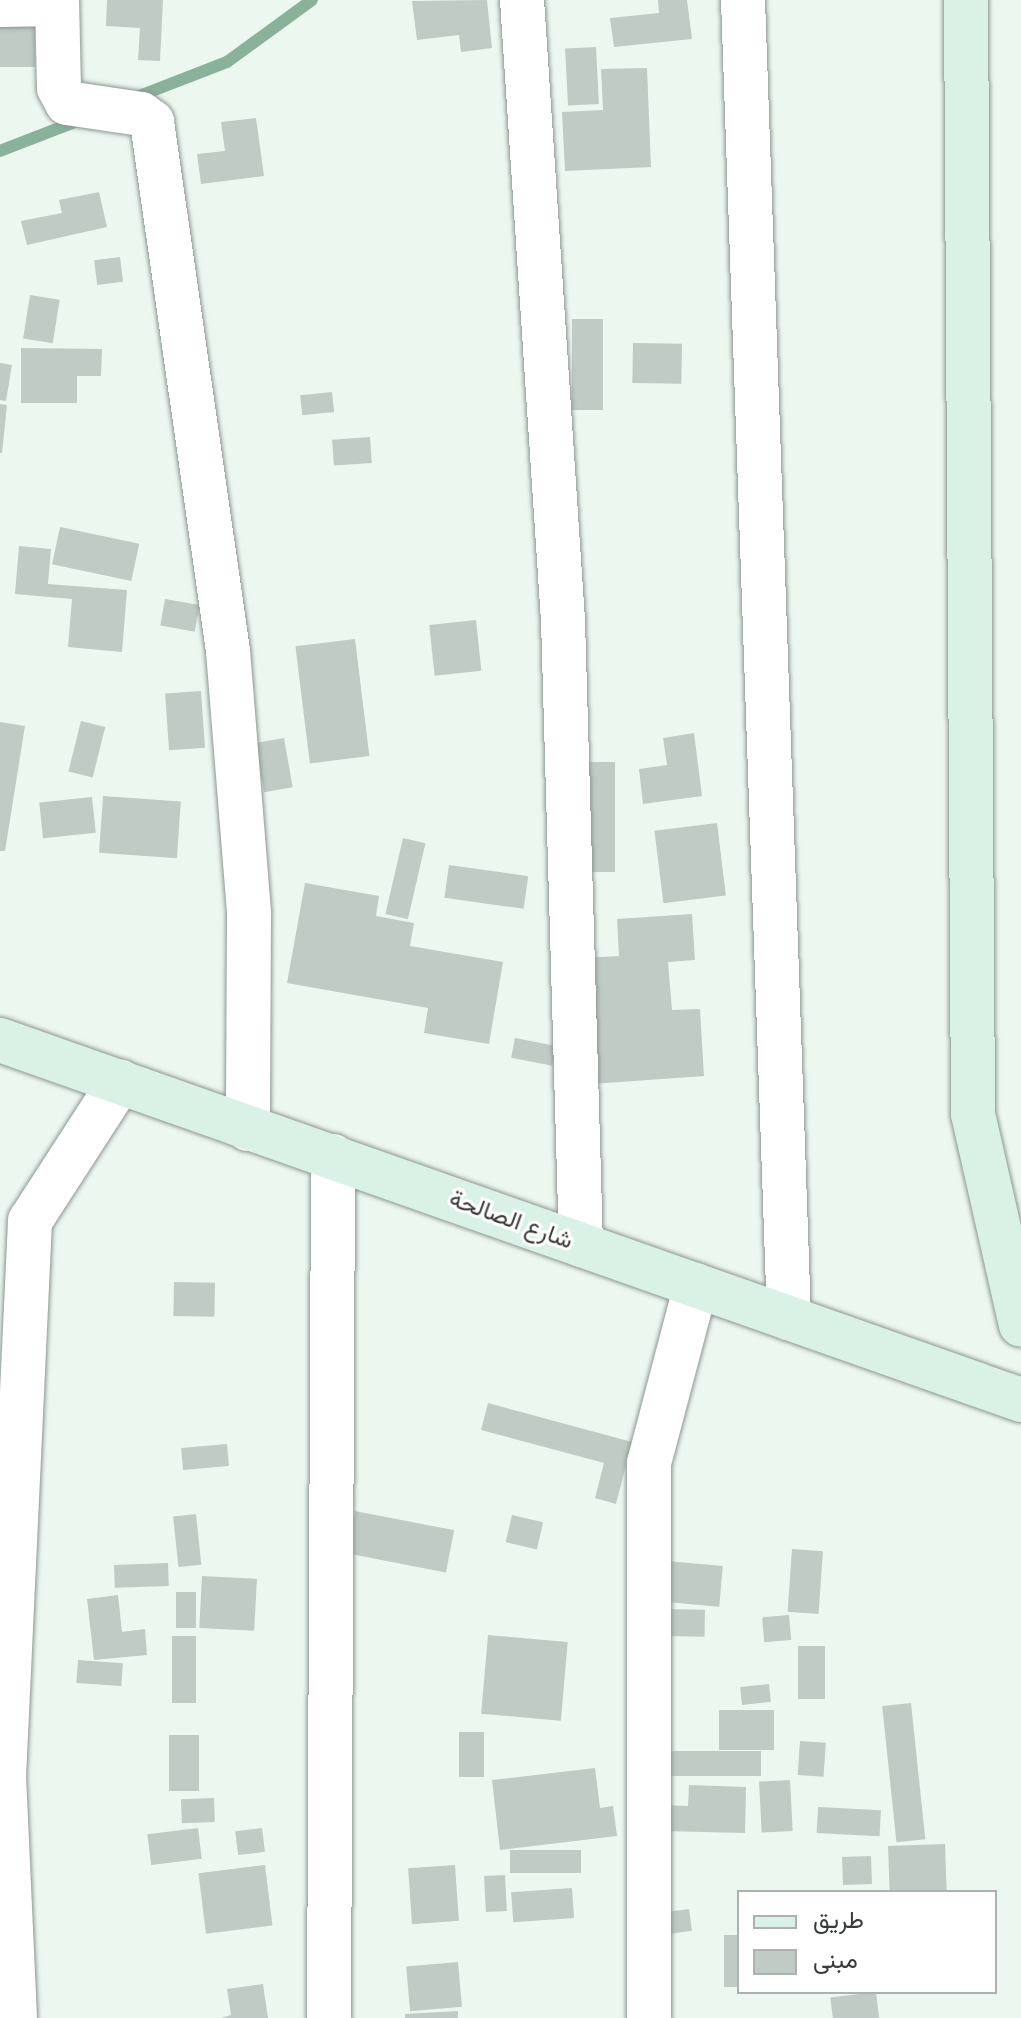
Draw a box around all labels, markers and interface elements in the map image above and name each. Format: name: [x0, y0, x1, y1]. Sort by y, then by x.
street label: شارع الصالحة: [445, 1184, 577, 1256]
legend: [737, 1890, 997, 1994]
text: طريق: [813, 1907, 864, 1933]
text: مبنى: [813, 1947, 858, 1973]

